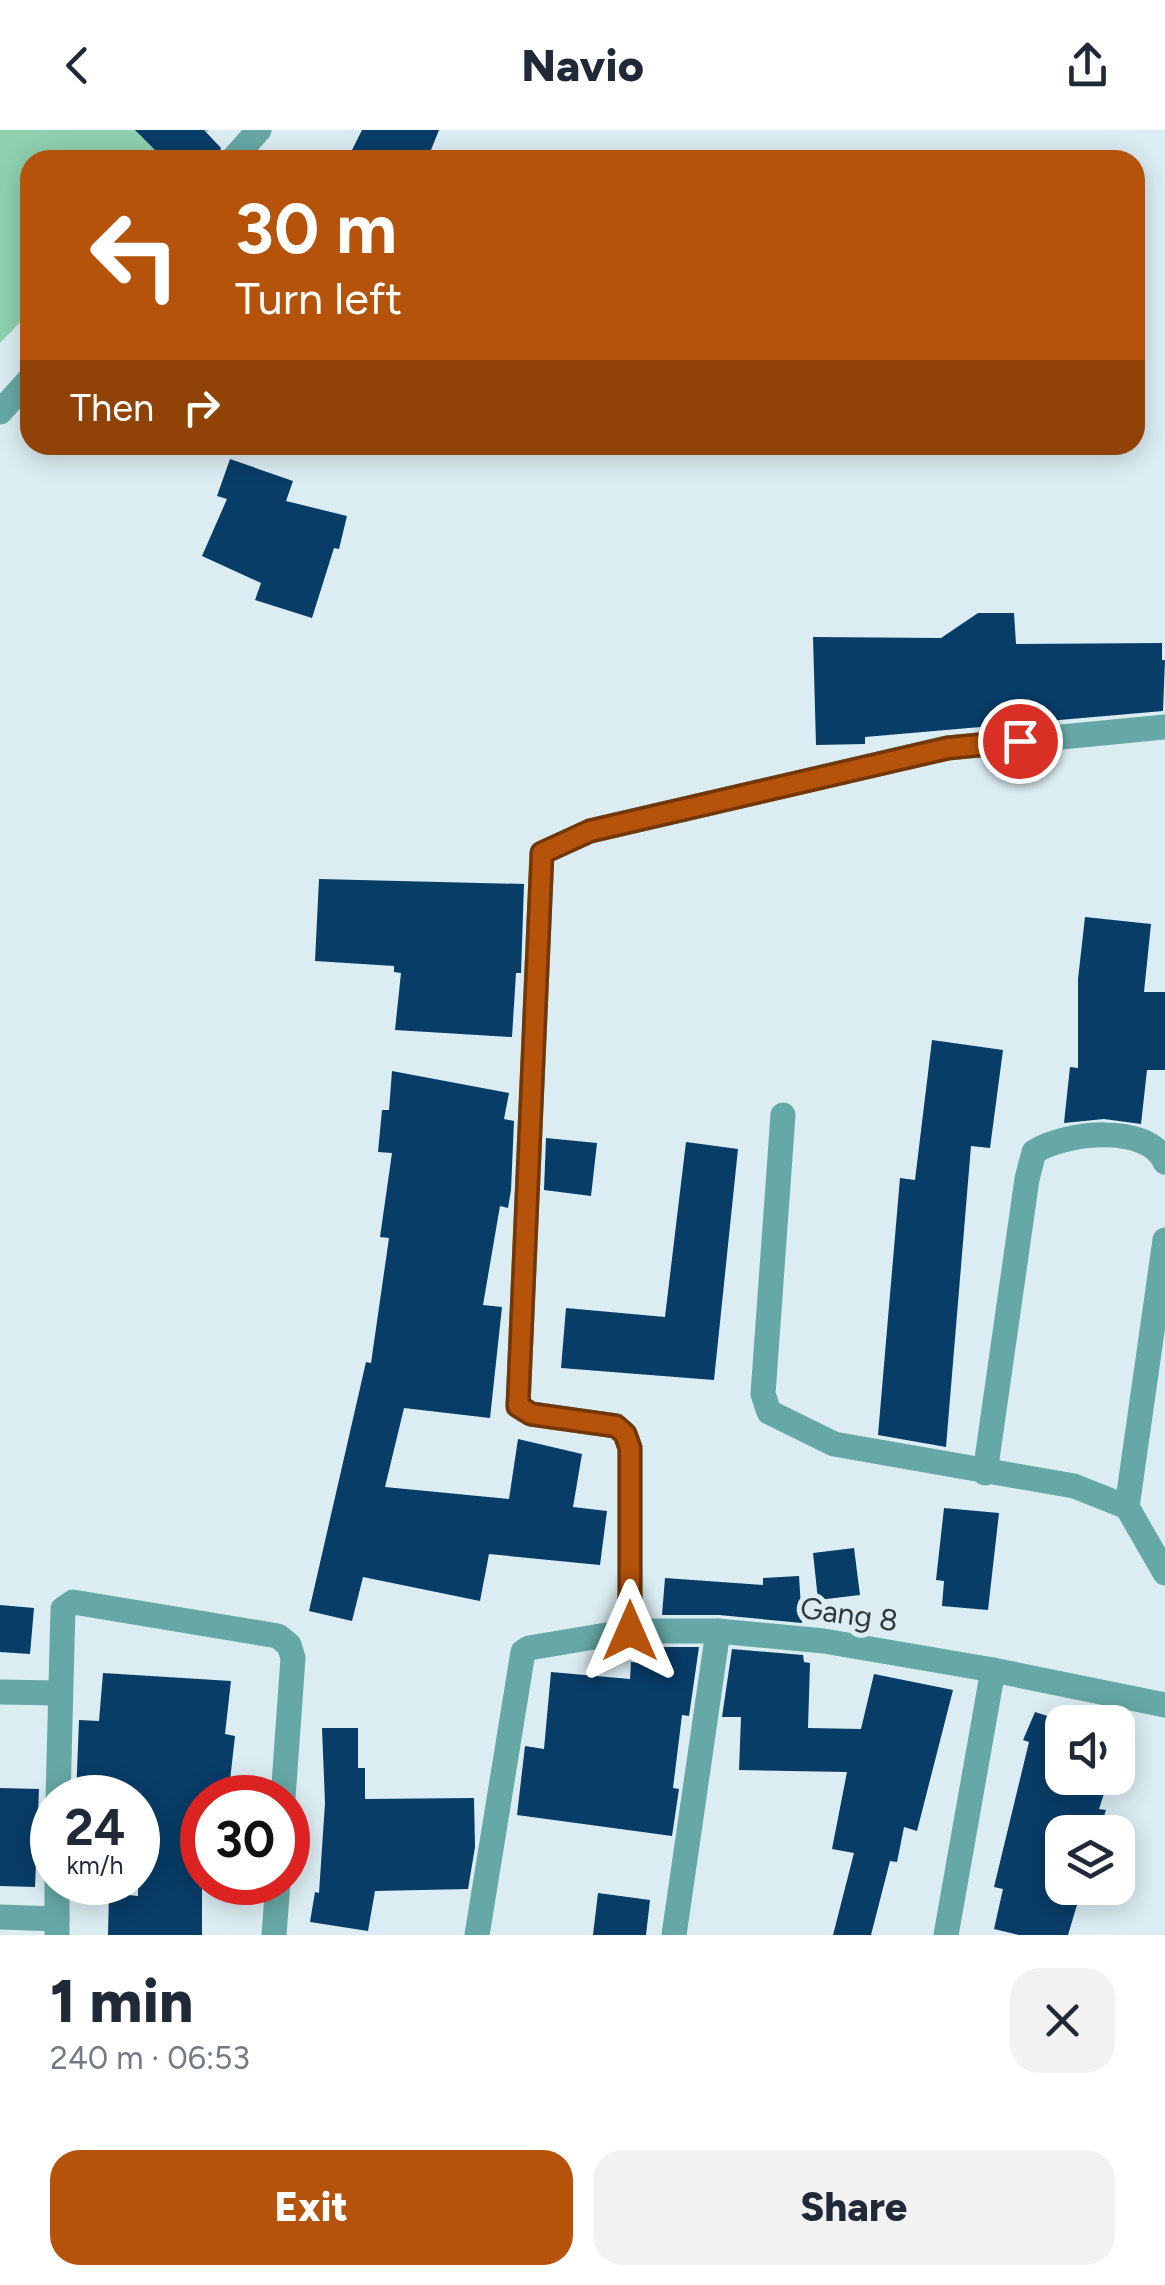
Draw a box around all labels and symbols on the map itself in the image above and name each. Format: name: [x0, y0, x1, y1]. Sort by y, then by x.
pin: [978, 699, 1063, 784]
position arrow: [578, 1579, 682, 1683]
street label: Gang 8: [798, 1589, 900, 1639]
speed limit sign: 30: [180, 1775, 310, 1905]

